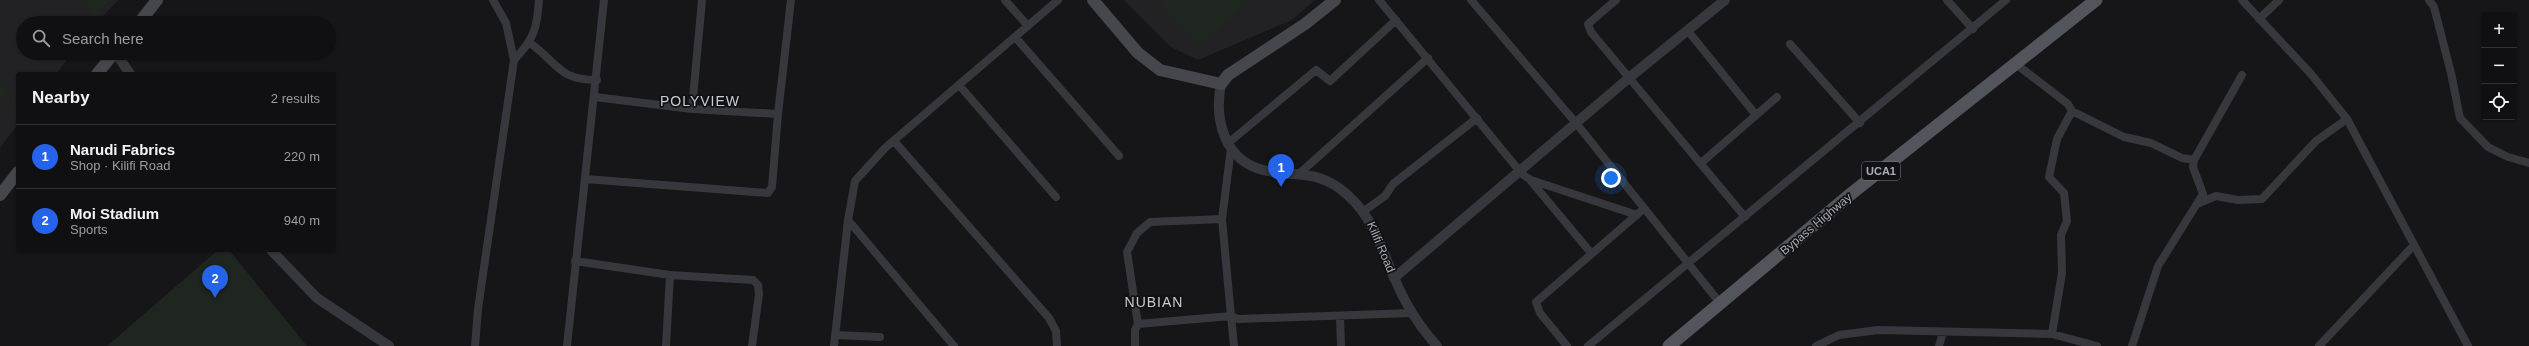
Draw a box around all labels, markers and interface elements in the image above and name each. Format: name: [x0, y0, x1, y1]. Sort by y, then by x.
map controls: [2481, 12, 2517, 120]
button: +: [2481, 12, 2517, 48]
search box: [16, 16, 336, 60]
icon: search: [30, 27, 52, 49]
text: Search here: [62, 30, 144, 47]
button: −: [2481, 48, 2517, 84]
button: locate: [2481, 84, 2517, 120]
text: Nearby: [32, 88, 90, 107]
text: 2 results: [271, 91, 320, 106]
district label: POLYVIEW: [660, 93, 740, 109]
text: Narudi Fabrics: [70, 141, 175, 158]
text: 1: [41, 149, 49, 164]
text: 220 m: [284, 149, 320, 164]
pin: 1: [1268, 154, 1294, 187]
text: Shop · Kilifi Road: [70, 158, 170, 173]
road number: UCA1: [1862, 162, 1900, 180]
your location: [1601, 168, 1621, 188]
street label: Bypass Highway: [1778, 190, 1854, 258]
text: Moi Stadium: [70, 205, 159, 222]
text: 2: [41, 213, 49, 228]
text: 940 m: [284, 213, 320, 228]
street label: Kilifi Road: [1364, 219, 1398, 275]
text: Sports: [70, 222, 108, 237]
pin: 2: [202, 265, 228, 298]
district label: NUBIAN: [1125, 294, 1183, 310]

